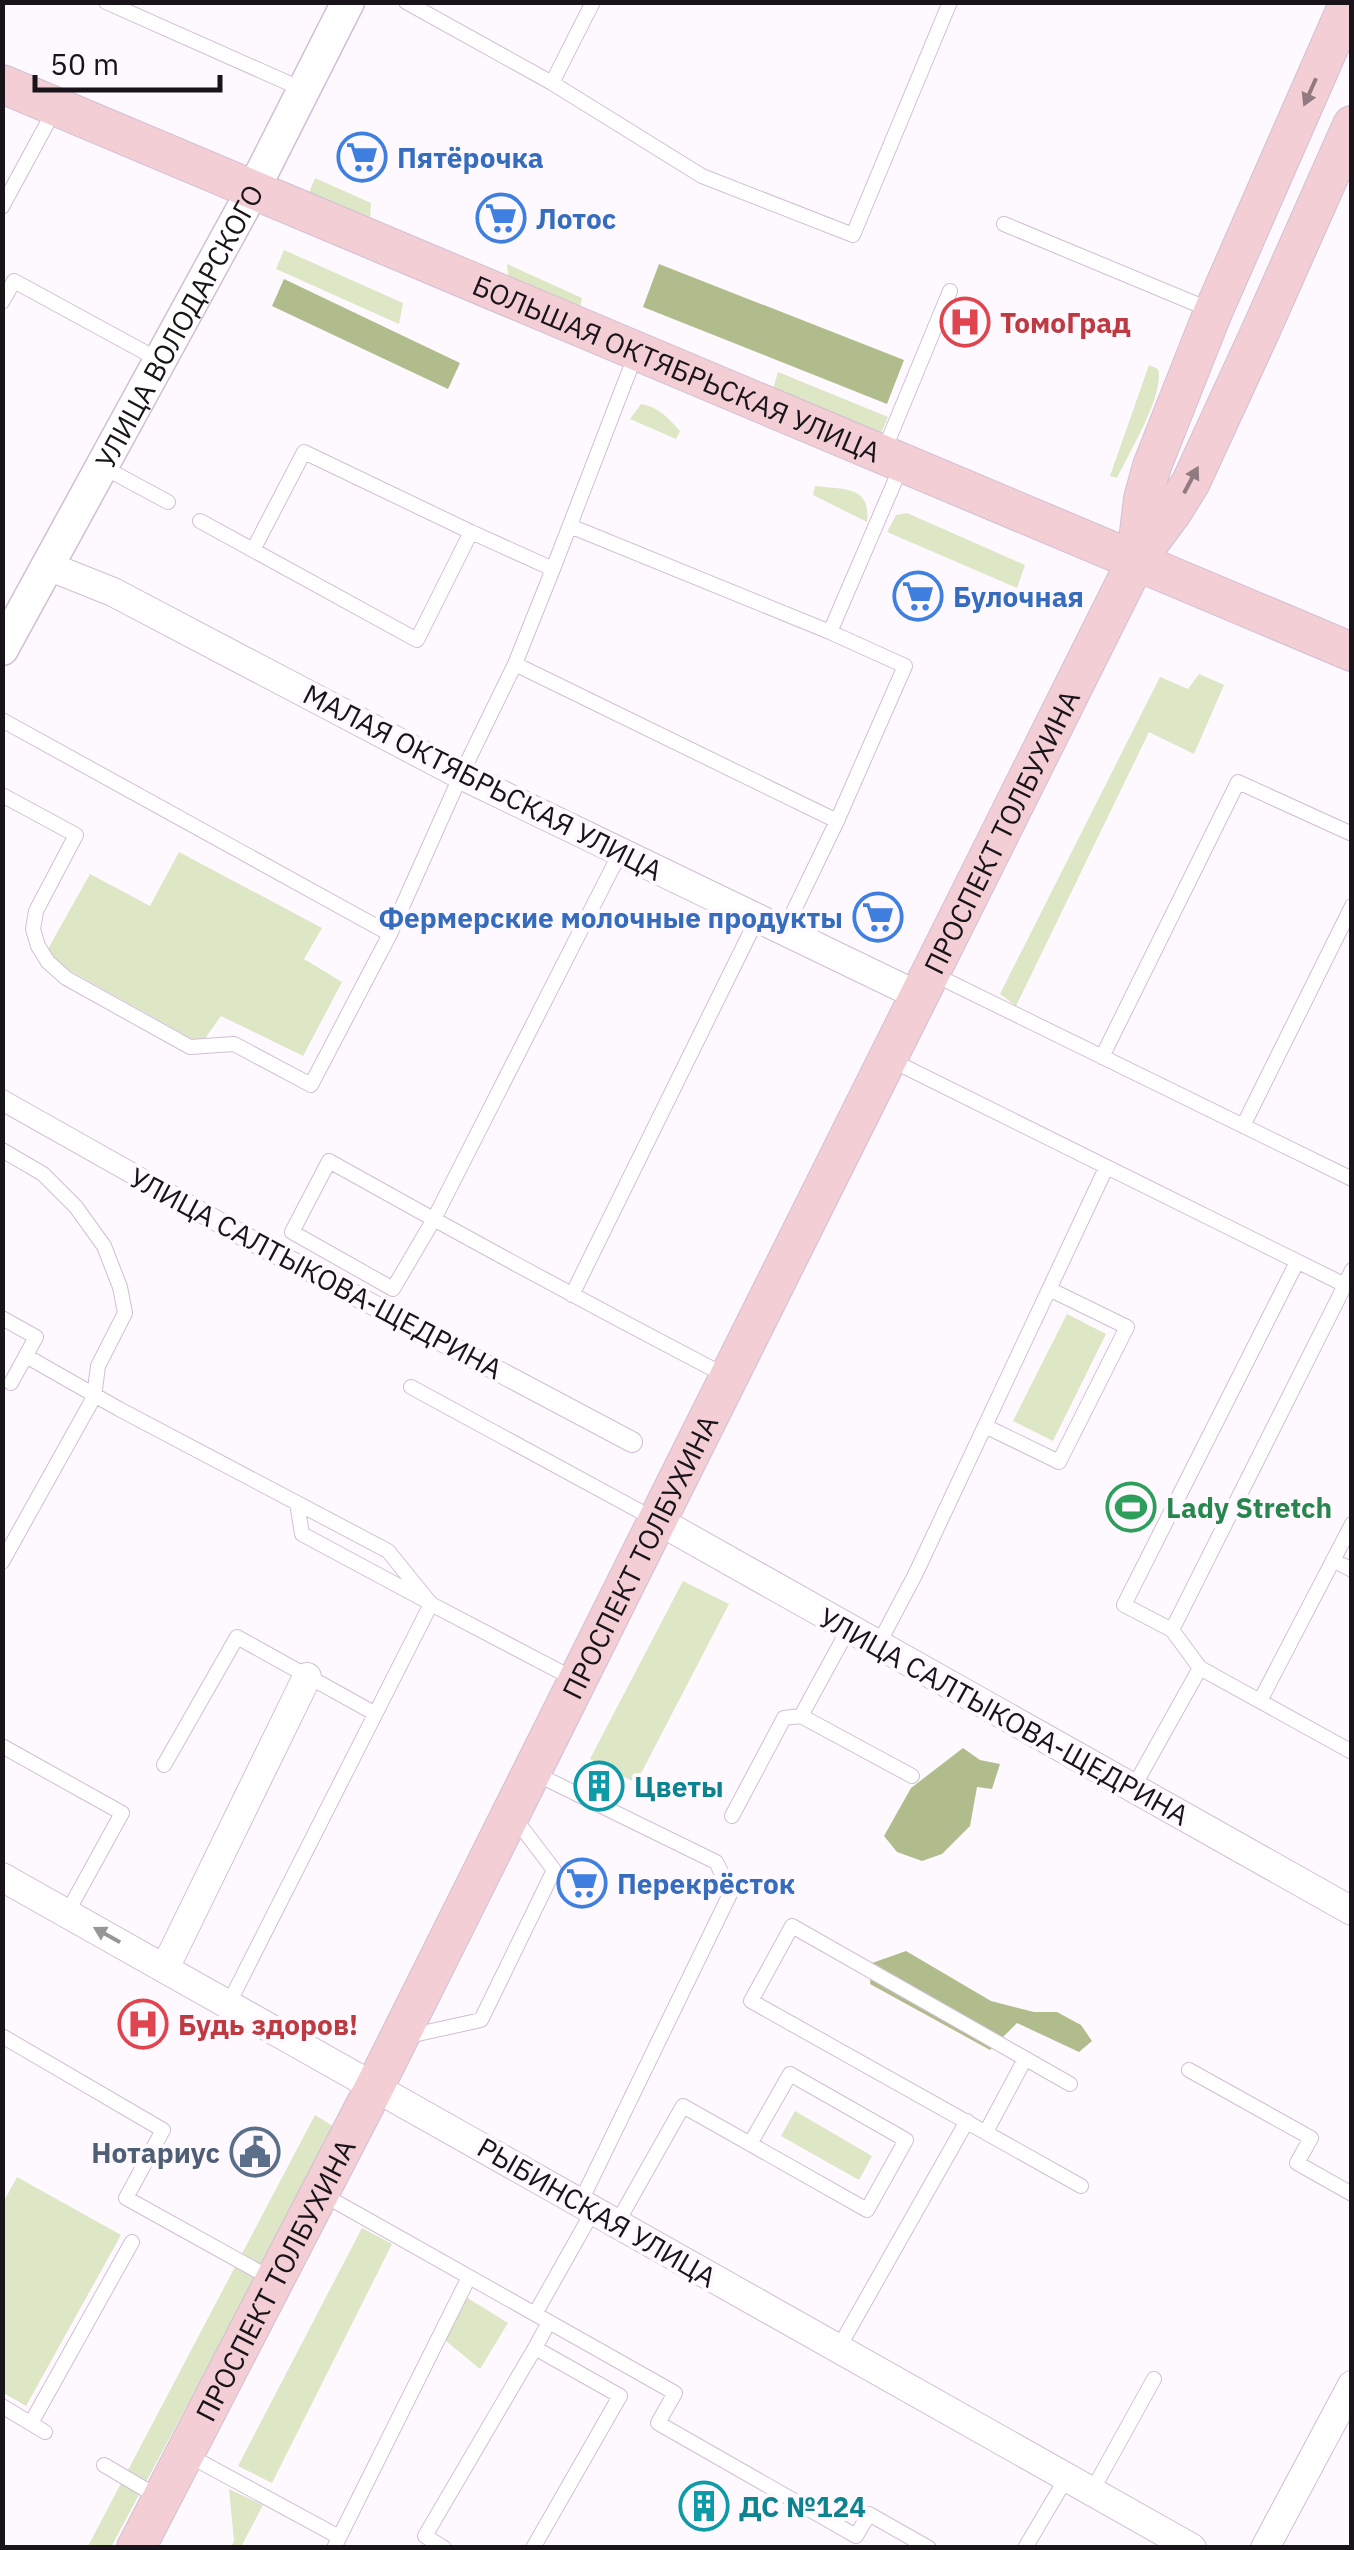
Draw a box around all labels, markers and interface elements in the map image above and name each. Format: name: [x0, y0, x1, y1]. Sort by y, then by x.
scale bar: [35, 30, 220, 92]
text: 50 m: [50, 44, 119, 83]
one-way arrow: [1302, 77, 1318, 107]
supermarket icon: Пятёрочка: [336, 131, 388, 183]
place label: Пятёрочка: [397, 139, 544, 176]
street label: УЛИЦА ВОЛОДАРСКОГО: [86, 178, 271, 475]
supermarket icon: Лотос: [475, 192, 527, 244]
place label: Лотос: [536, 200, 616, 237]
street label: БОЛЬШАЯ ОКТЯБРЬСКАЯ УЛИЦА: [467, 266, 886, 470]
hospital icon: ТомоГрад: [939, 296, 991, 348]
place label: ТомоГрад: [1000, 304, 1131, 341]
one-way arrow: [1181, 466, 1199, 494]
supermarket icon: Булочная: [892, 570, 944, 622]
place label: Булочная: [953, 578, 1084, 615]
street label: МАЛАЯ ОКТЯБРЬСКАЯ УЛИЦА: [297, 675, 669, 889]
street label: ПРОСПЕКТ ТОЛБУХИНА: [915, 683, 1087, 980]
supermarket icon: Фермерские молочные продукты: [852, 891, 904, 943]
place label: Фермерские молочные продукты: [379, 899, 843, 936]
street label: УЛИЦА САЛТЫКОВА-ЩЕДРИНА: [123, 1159, 509, 1387]
street label: ПРОСПЕКТ ТОЛБУХИНА: [553, 1408, 726, 1705]
sports icon: Lady Stretch: [1105, 1481, 1157, 1533]
place label: Lady Stretch: [1166, 1489, 1332, 1526]
street label: УЛИЦА САЛТЫКОВА-ЩЕДРИНА: [812, 1599, 1196, 1833]
building icon: Цветы: [573, 1760, 625, 1812]
place label: Цветы: [634, 1768, 724, 1805]
supermarket icon: Перекрёсток: [556, 1857, 608, 1909]
place label: Перекрёсток: [617, 1865, 795, 1902]
one-way arrow: [92, 1927, 121, 1944]
hospital icon: Будь здоров!: [117, 1998, 169, 2050]
place label: Будь здоров!: [178, 2006, 358, 2043]
public building icon: Нотариус: [229, 2126, 281, 2178]
street label: РЫБИНСКАЯ УЛИЦА: [471, 2129, 723, 2296]
street label: ПРОСПЕКТ ТОЛБУХИНА: [186, 2132, 363, 2427]
place label: Нотариус: [91, 2134, 220, 2171]
building icon: ДС №124: [678, 2480, 730, 2532]
place label: ДС №124: [739, 2488, 866, 2525]

